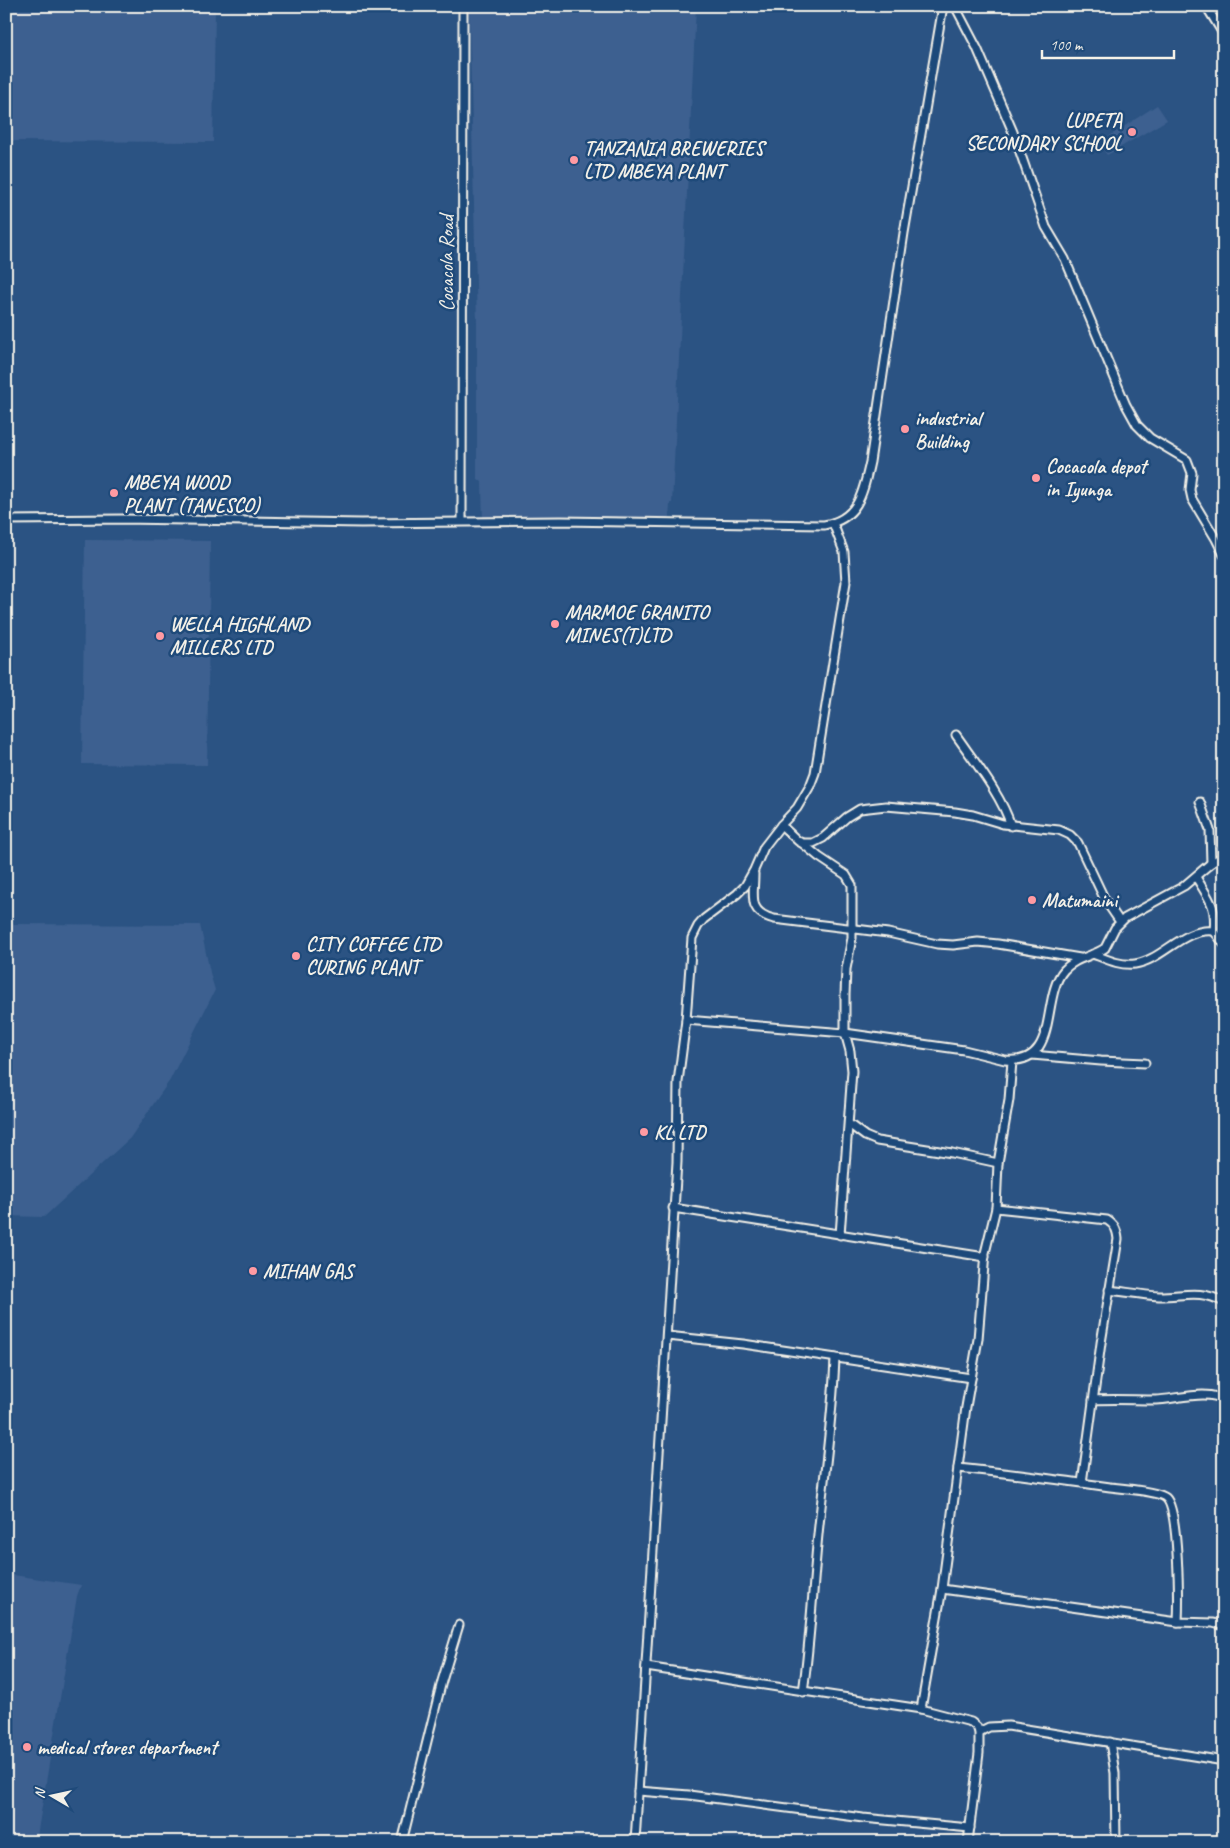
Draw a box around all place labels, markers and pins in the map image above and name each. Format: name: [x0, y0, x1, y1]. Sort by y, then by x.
place label: LUPETA SECONDARY SCHOOL: [966, 108, 1123, 156]
marker: LUPETA SECONDARY SCHOOL: [1126, 126, 1138, 138]
place label: TANZANIA BREWERIES LTD MBEYA PLANT: [584, 136, 767, 184]
marker: TANZANIA BREWERIES LTD MBEYA PLANT: [568, 154, 580, 166]
place label: industrial Building: [915, 406, 984, 454]
marker: industrial Building: [899, 423, 911, 435]
place label: Cocacola depot in Iyunga: [1046, 454, 1150, 503]
place label: MBEYA WOOD PLANT (TANESCO): [124, 470, 261, 518]
marker: Cocacola depot in Iyunga: [1030, 472, 1042, 484]
marker: MBEYA WOOD PLANT (TANESCO): [108, 487, 120, 499]
place label: MARMOE GRANITO MINES(T)LTD: [565, 600, 712, 648]
place label: WELLA HIGHLAND MILLERS LTD: [170, 612, 311, 660]
marker: MARMOE GRANITO MINES(T)LTD: [549, 618, 561, 630]
marker: WELLA HIGHLAND MILLERS LTD: [154, 630, 166, 642]
place label: Matumaini: [1042, 888, 1120, 913]
marker: Matumaini: [1026, 894, 1038, 906]
place label: CITY COFFEE LTD CURING PLANT: [306, 932, 443, 980]
marker: CITY COFFEE LTD CURING PLANT: [290, 950, 302, 962]
place label: KL LTD: [654, 1120, 708, 1145]
marker: KL LTD: [638, 1126, 650, 1138]
place label: MIHAN GAS: [263, 1259, 356, 1284]
marker: MIHAN GAS: [247, 1265, 259, 1277]
place label: medical stores department: [37, 1735, 220, 1760]
marker: medical stores department: [21, 1741, 33, 1753]

